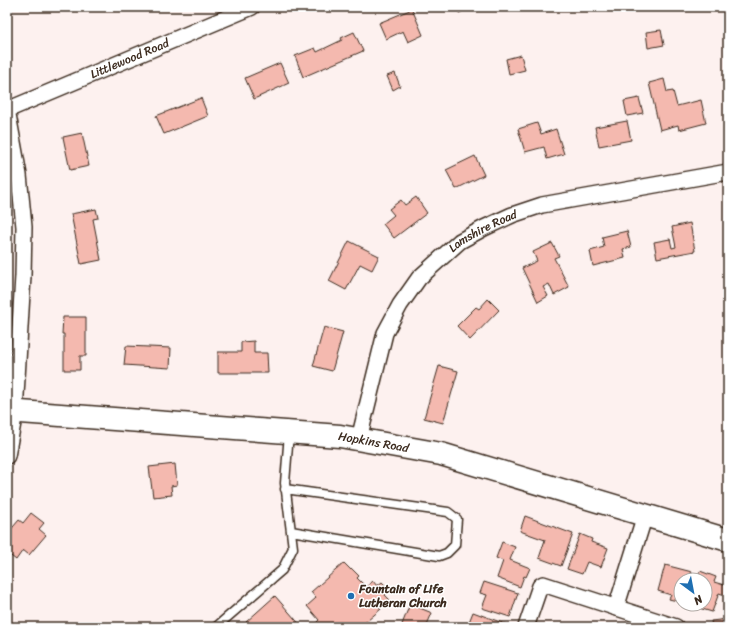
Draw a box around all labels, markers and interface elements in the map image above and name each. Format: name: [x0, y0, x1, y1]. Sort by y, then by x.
street label: Littlewood Road: [87, 31, 174, 85]
street label: Lamshire Road: [443, 203, 520, 258]
street label: Hopkins Road: [336, 425, 411, 459]
north arrow: [673, 572, 713, 612]
place label: Fountain of Life Lutheran Church: [358, 578, 447, 614]
text: N: [689, 589, 707, 610]
marker: Fountain of Life Lutheran Church: [346, 591, 356, 601]

